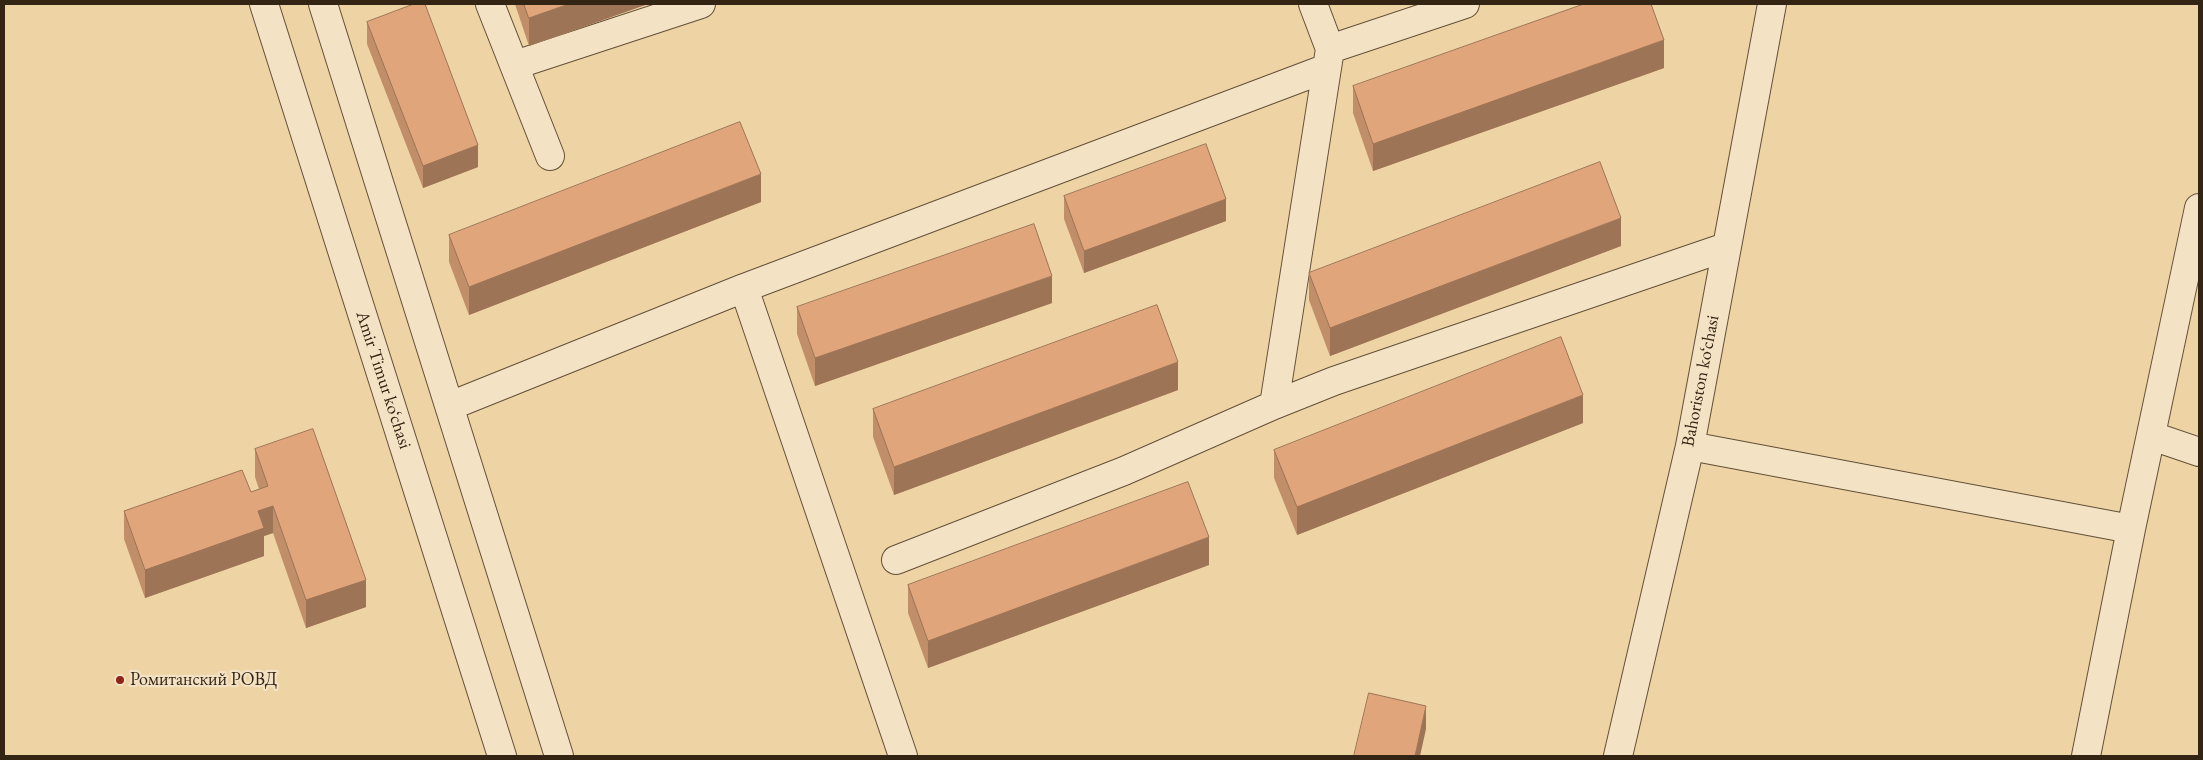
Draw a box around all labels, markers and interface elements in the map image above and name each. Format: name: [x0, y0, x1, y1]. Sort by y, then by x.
street label: Amir Timur ko‘chasi: [351, 308, 415, 452]
street label: Bahoriston ko‘chasi: [1678, 313, 1724, 449]
place label: Ромитанский РОВД: [130, 669, 277, 691]
marker: Ромитанский РОВД: [114, 674, 126, 686]

